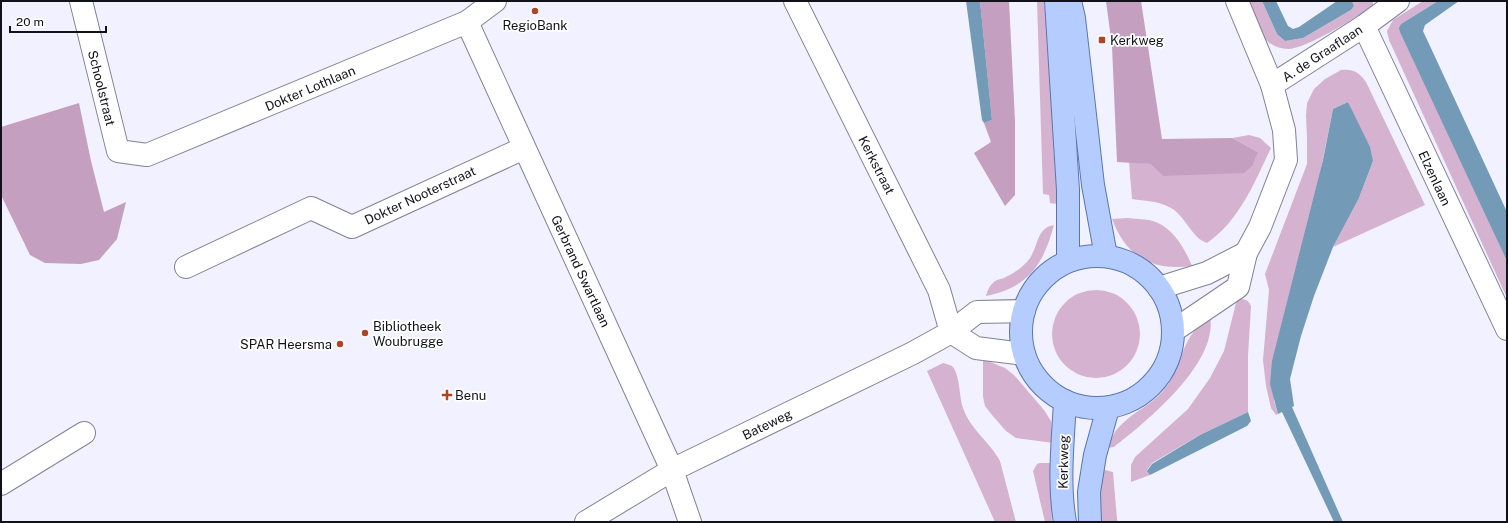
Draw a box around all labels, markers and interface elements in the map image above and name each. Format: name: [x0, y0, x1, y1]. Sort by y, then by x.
marker: RegioBank: [530, 6, 540, 16]
scale bar: [10, 8, 106, 34]
text: 20 m: [16, 15, 44, 29]
place label: RegioBank: [502, 18, 568, 33]
street label: A. de Graaflaan: [1279, 22, 1365, 85]
place label: Kerkweg: [1110, 33, 1164, 48]
marker: Kerkweg: [1097, 35, 1107, 45]
street label: Schoolstraat: [85, 49, 118, 127]
street label: Dokter Lothlaan: [263, 63, 358, 114]
street label: Kerkstraat: [855, 134, 898, 197]
street label: Elzenlaan: [1415, 148, 1454, 208]
street label: Dokter Nooterstraat: [362, 163, 478, 228]
street label: Gerbrand Swartlaan: [548, 213, 613, 330]
place label: Bibliotheek Woubrugge: [373, 319, 443, 349]
marker: Bibliotheek Woubrugge: [360, 328, 370, 338]
place label: SPAR Heersma: [240, 337, 332, 352]
marker: SPAR Heersma: [335, 339, 345, 349]
place label: Benu: [455, 388, 486, 403]
marker: Benu: [442, 390, 452, 400]
street label: Bateweg: [740, 406, 794, 443]
street label: Kerkweg: [1056, 435, 1071, 489]

